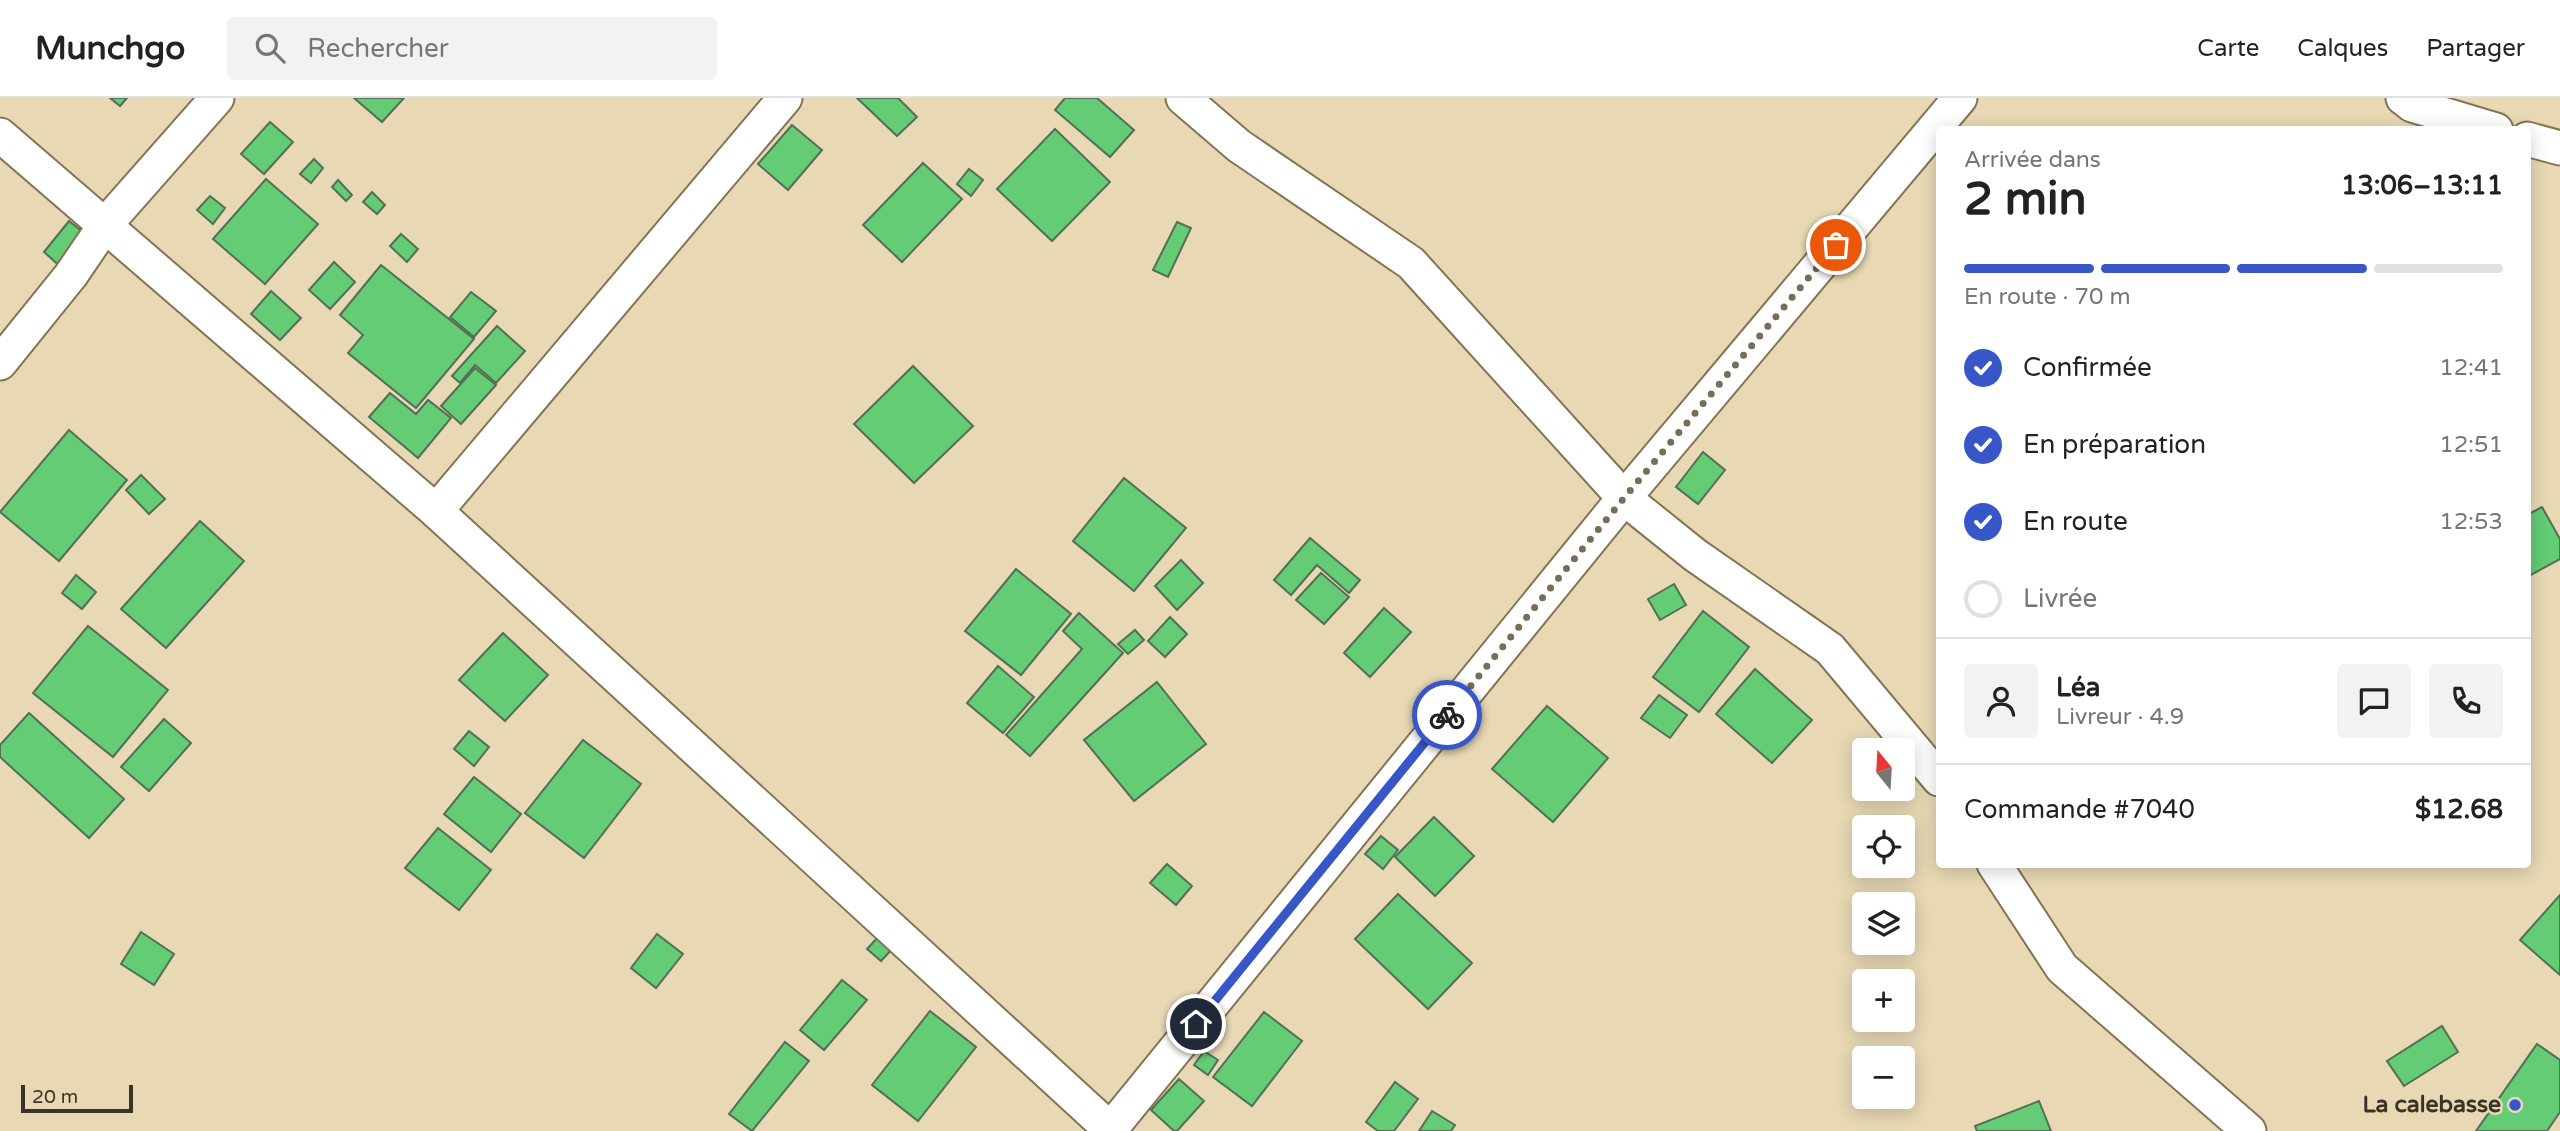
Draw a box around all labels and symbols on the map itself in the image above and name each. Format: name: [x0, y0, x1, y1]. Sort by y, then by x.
pin: [1806, 215, 1866, 275]
courier: [1412, 680, 1482, 750]
north arrow: [1852, 738, 1914, 802]
pin: [1166, 994, 1226, 1054]
scale bar: [21, 1082, 133, 1114]
place label: La calebasse: [2362, 1091, 2501, 1119]
marker: La calebasse: [2507, 1097, 2523, 1113]

